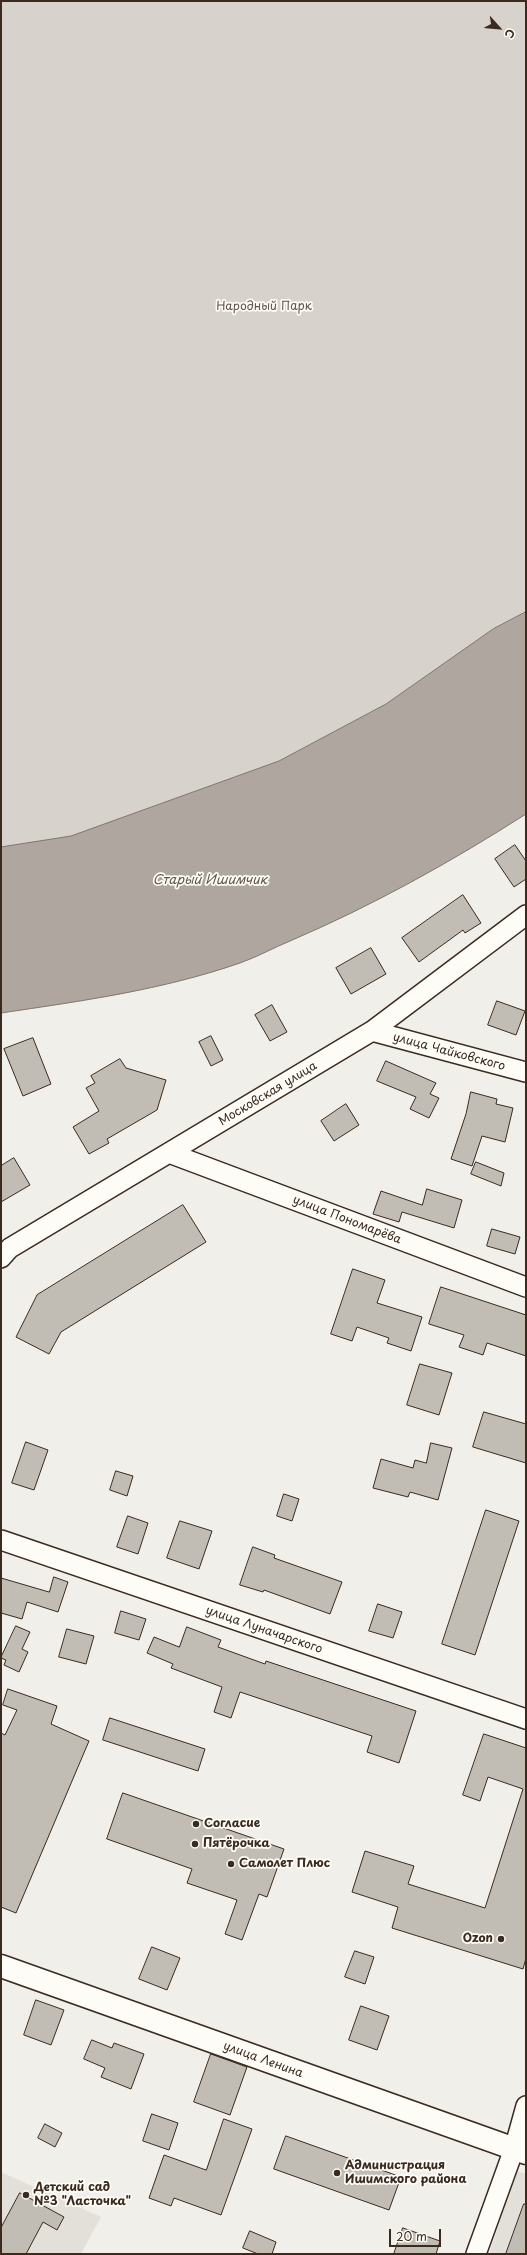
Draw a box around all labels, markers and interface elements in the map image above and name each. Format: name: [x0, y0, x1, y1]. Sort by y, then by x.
north arrow: [479, 8, 519, 48]
text: С: [501, 26, 520, 41]
park label: Народный Парк: [216, 300, 312, 314]
water label: Старый Ишимчик: [153, 872, 267, 888]
street label: улица Чайковского: [391, 1030, 507, 1074]
street label: Московская улица: [216, 1059, 320, 1129]
street label: улица Пономарёва: [291, 1193, 403, 1247]
street label: улица Луначарского: [204, 1603, 324, 1657]
place label: Согласие: [204, 1817, 260, 1831]
marker: Согласие: [191, 1819, 201, 1829]
place label: Пятёрочка: [203, 1837, 270, 1851]
marker: Пятёрочка: [190, 1839, 200, 1849]
place label: Самолет Плюс: [239, 1857, 330, 1871]
marker: Самолет Плюс: [226, 1859, 236, 1869]
place label: Ozon: [463, 1932, 493, 1946]
marker: Ozon: [496, 1934, 506, 1944]
street label: улица Ленина: [221, 2039, 305, 2081]
place label: Администрация Ишимского района: [345, 2159, 466, 2187]
marker: Администрация Ишимского района: [332, 2168, 342, 2178]
place label: Детский сад №3 "Ласточка": [34, 2181, 131, 2209]
marker: Детский сад №3 "Ласточка": [21, 2190, 31, 2200]
scale bar: [391, 2221, 443, 2247]
text: 20 m: [396, 2227, 427, 2245]

